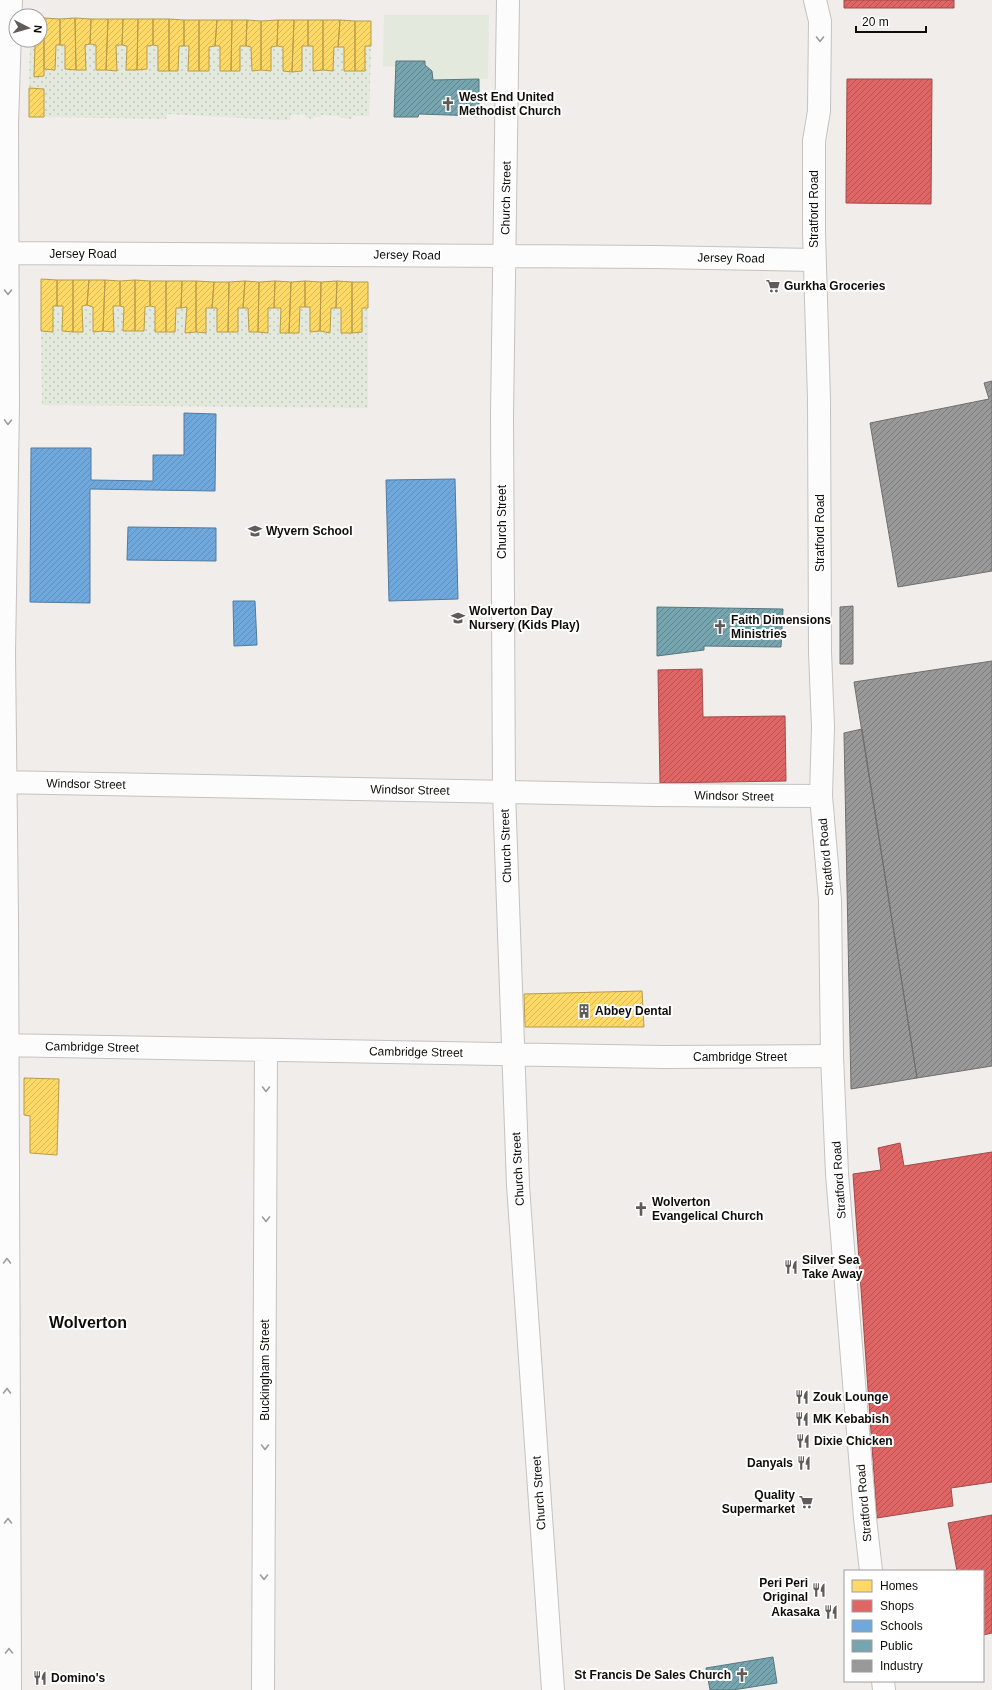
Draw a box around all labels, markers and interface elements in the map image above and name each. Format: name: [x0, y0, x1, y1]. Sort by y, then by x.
north arrow: [8, 8, 48, 48]
scale bar: [856, 8, 926, 34]
text: 20 m: [862, 15, 889, 29]
text: N: [32, 24, 44, 34]
one-way arrow: [816, 36, 824, 42]
place label: West End United Methodist Church: [459, 90, 561, 118]
church icon: West End United Methodist Church: [440, 96, 456, 112]
street label: Church Street: [498, 160, 514, 235]
street label: Stratford Road: [807, 170, 821, 248]
street label: Jersey Road: [49, 247, 117, 261]
street label: Jersey Road: [373, 247, 441, 263]
street label: Jersey Road: [697, 250, 765, 266]
supermarket icon: Gurkha Groceries: [765, 278, 781, 294]
place label: Gurkha Groceries: [784, 279, 886, 293]
one-way arrow: [4, 289, 12, 295]
one-way arrow: [4, 419, 12, 425]
street label: Church Street: [495, 484, 509, 559]
street label: Stratford Road: [813, 494, 827, 572]
school or university icon: Wyvern School: [247, 523, 263, 539]
place label: Wyvern School: [266, 524, 352, 538]
place label: Wolverton Day Nursery (Kids Play): [469, 604, 580, 632]
school or university icon: Wolverton Day Nursery (Kids Play): [450, 610, 466, 626]
place label: Faith Dimensions Ministries: [731, 613, 831, 641]
church icon: Faith Dimensions Ministries: [712, 619, 728, 635]
street label: Windsor Street: [46, 776, 126, 792]
street label: Windsor Street: [370, 782, 450, 798]
street label: Windsor Street: [694, 788, 774, 804]
street label: Church Street: [498, 808, 514, 883]
street label: Stratford Road: [816, 818, 836, 896]
building icon: Abbey Dental: [576, 1003, 592, 1019]
place label: Abbey Dental: [595, 1004, 672, 1018]
street label: Cambridge Street: [45, 1039, 140, 1055]
street label: Cambridge Street: [369, 1044, 464, 1060]
street label: Cambridge Street: [693, 1050, 788, 1064]
one-way arrow: [262, 1086, 270, 1092]
street label: Church Street: [509, 1131, 527, 1206]
street label: Stratford Road: [829, 1141, 849, 1219]
place label: Wolverton Evangelical Church: [652, 1195, 763, 1223]
church icon: Wolverton Evangelical Church: [633, 1201, 649, 1217]
one-way arrow: [262, 1216, 270, 1222]
place label: Silver Sea Take Away: [802, 1253, 863, 1281]
one-way arrow: [3, 1258, 11, 1264]
restaurant icon: Silver Sea Take Away: [783, 1259, 799, 1275]
district label: Wolverton: [49, 1314, 127, 1331]
street label: Buckingham Street: [258, 1319, 272, 1421]
one-way arrow: [3, 1388, 11, 1394]
restaurant icon: Zouk Lounge: [794, 1389, 810, 1405]
place label: Zouk Lounge: [813, 1390, 889, 1404]
restaurant icon: MK Kebabish: [794, 1411, 810, 1427]
place label: MK Kebabish: [813, 1412, 889, 1426]
restaurant icon: Dixie Chicken: [795, 1433, 811, 1449]
place label: Dixie Chicken: [814, 1434, 893, 1448]
one-way arrow: [261, 1444, 269, 1450]
street label: Church Street: [529, 1455, 549, 1530]
restaurant icon: Danyals: [796, 1455, 812, 1471]
place label: Danyals: [747, 1456, 793, 1470]
street label: Stratford Road: [854, 1464, 874, 1542]
place label: Quality Supermarket: [722, 1488, 795, 1516]
supermarket icon: Quality Supermarket: [798, 1494, 814, 1510]
one-way arrow: [4, 1518, 12, 1524]
legend: [844, 1570, 984, 1682]
one-way arrow: [260, 1574, 268, 1580]
place label: Peri Peri Original: [759, 1576, 808, 1604]
text: Homes: [880, 1579, 918, 1593]
restaurant icon: Peri Peri Original: [811, 1582, 827, 1598]
text: Shops: [880, 1599, 914, 1613]
restaurant icon: Akasaka: [823, 1604, 839, 1620]
place label: Akasaka: [771, 1605, 820, 1619]
text: Schools: [880, 1619, 923, 1633]
text: Public: [880, 1639, 913, 1653]
one-way arrow: [5, 1648, 13, 1654]
text: Industry: [880, 1659, 923, 1673]
church icon: St Francis De Sales Church: [734, 1667, 750, 1683]
place label: St Francis De Sales Church: [574, 1668, 731, 1682]
restaurant icon: Domino's: [32, 1670, 48, 1686]
place label: Domino's: [51, 1671, 106, 1685]

